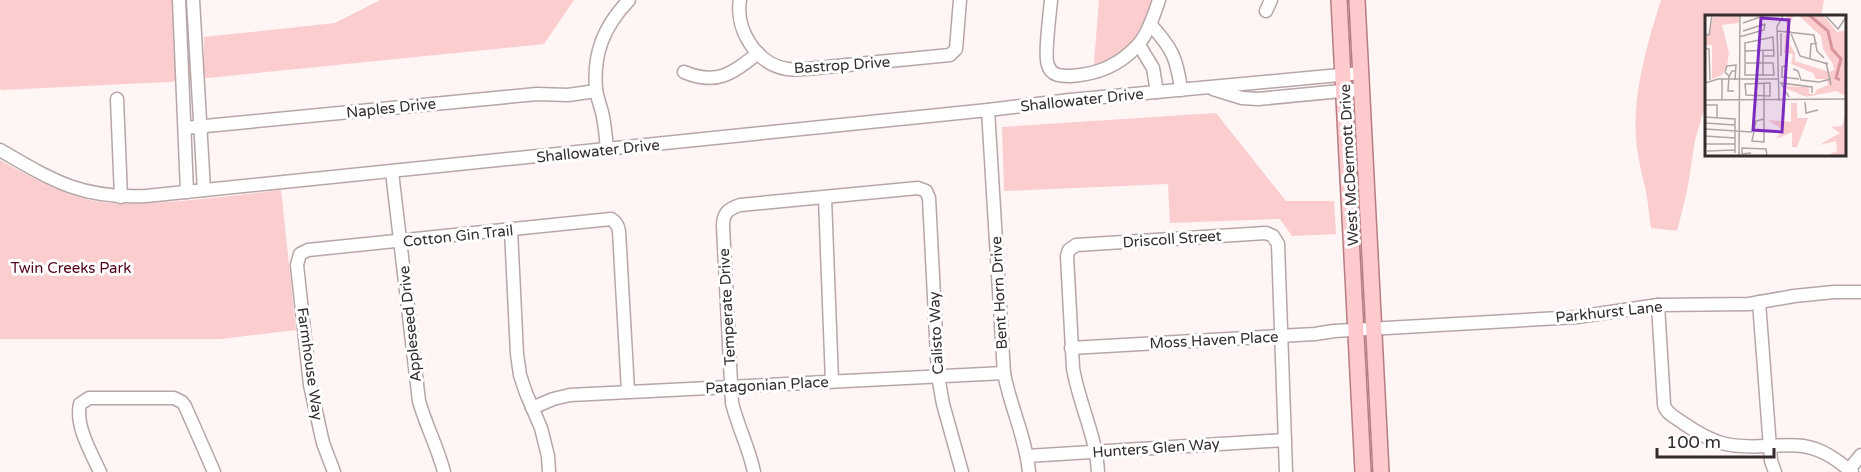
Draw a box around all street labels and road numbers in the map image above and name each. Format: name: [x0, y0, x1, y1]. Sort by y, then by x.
street label: Bastrop Drive: [793, 53, 891, 77]
street label: West McDermott Drive: [1336, 83, 1362, 247]
street label: Shallowater Drive: [1019, 85, 1145, 115]
street label: Naples Drive: [345, 94, 437, 122]
street label: Shallowater Drive: [535, 136, 661, 166]
street label: Cotton Gin Trail: [402, 221, 514, 251]
street label: Driscoll Street: [1122, 227, 1222, 251]
street label: Bent Horn Drive: [987, 236, 1011, 350]
street label: Temperate Drive: [715, 248, 739, 366]
street label: Appleseed Drive: [395, 265, 425, 383]
street label: Calisto Way: [925, 291, 947, 375]
street label: Parkhurst Lane: [1555, 297, 1663, 327]
street label: Farmhouse Way: [293, 306, 327, 422]
street label: Moss Haven Place: [1149, 328, 1279, 352]
street label: Patagonian Place: [705, 373, 829, 397]
street label: Hunters Glen Way: [1092, 435, 1220, 461]

